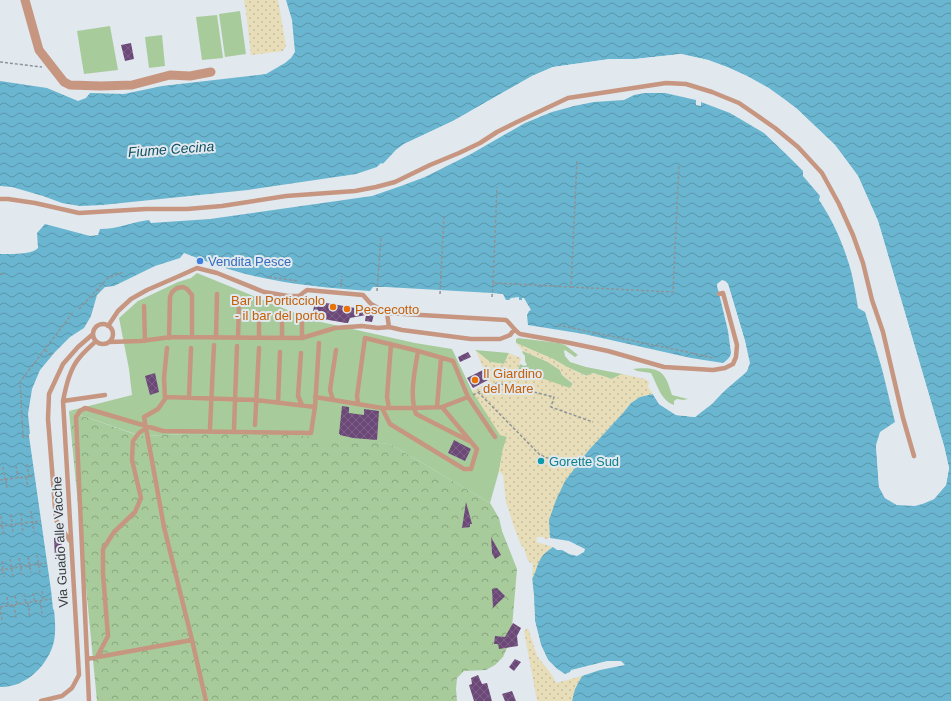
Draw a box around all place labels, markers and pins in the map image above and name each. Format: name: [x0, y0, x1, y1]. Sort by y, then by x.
place label: Vendita Pesce: [208, 254, 291, 269]
marker: Vendita Pesce: [195, 256, 205, 266]
place label: Bar Il Porticciolo - il bar del porto: [231, 293, 325, 323]
marker: Bar Il Porticciolo - il bar del porto: [328, 302, 338, 312]
place label: Pescecotto: [355, 302, 419, 317]
marker: Pescecotto: [342, 304, 352, 314]
place label: Il Giardino del Mare: [483, 366, 542, 396]
marker: Il Giardino del Mare: [470, 375, 480, 385]
place label: Gorette Sud: [549, 454, 619, 469]
marker: Gorette Sud: [536, 456, 546, 466]

